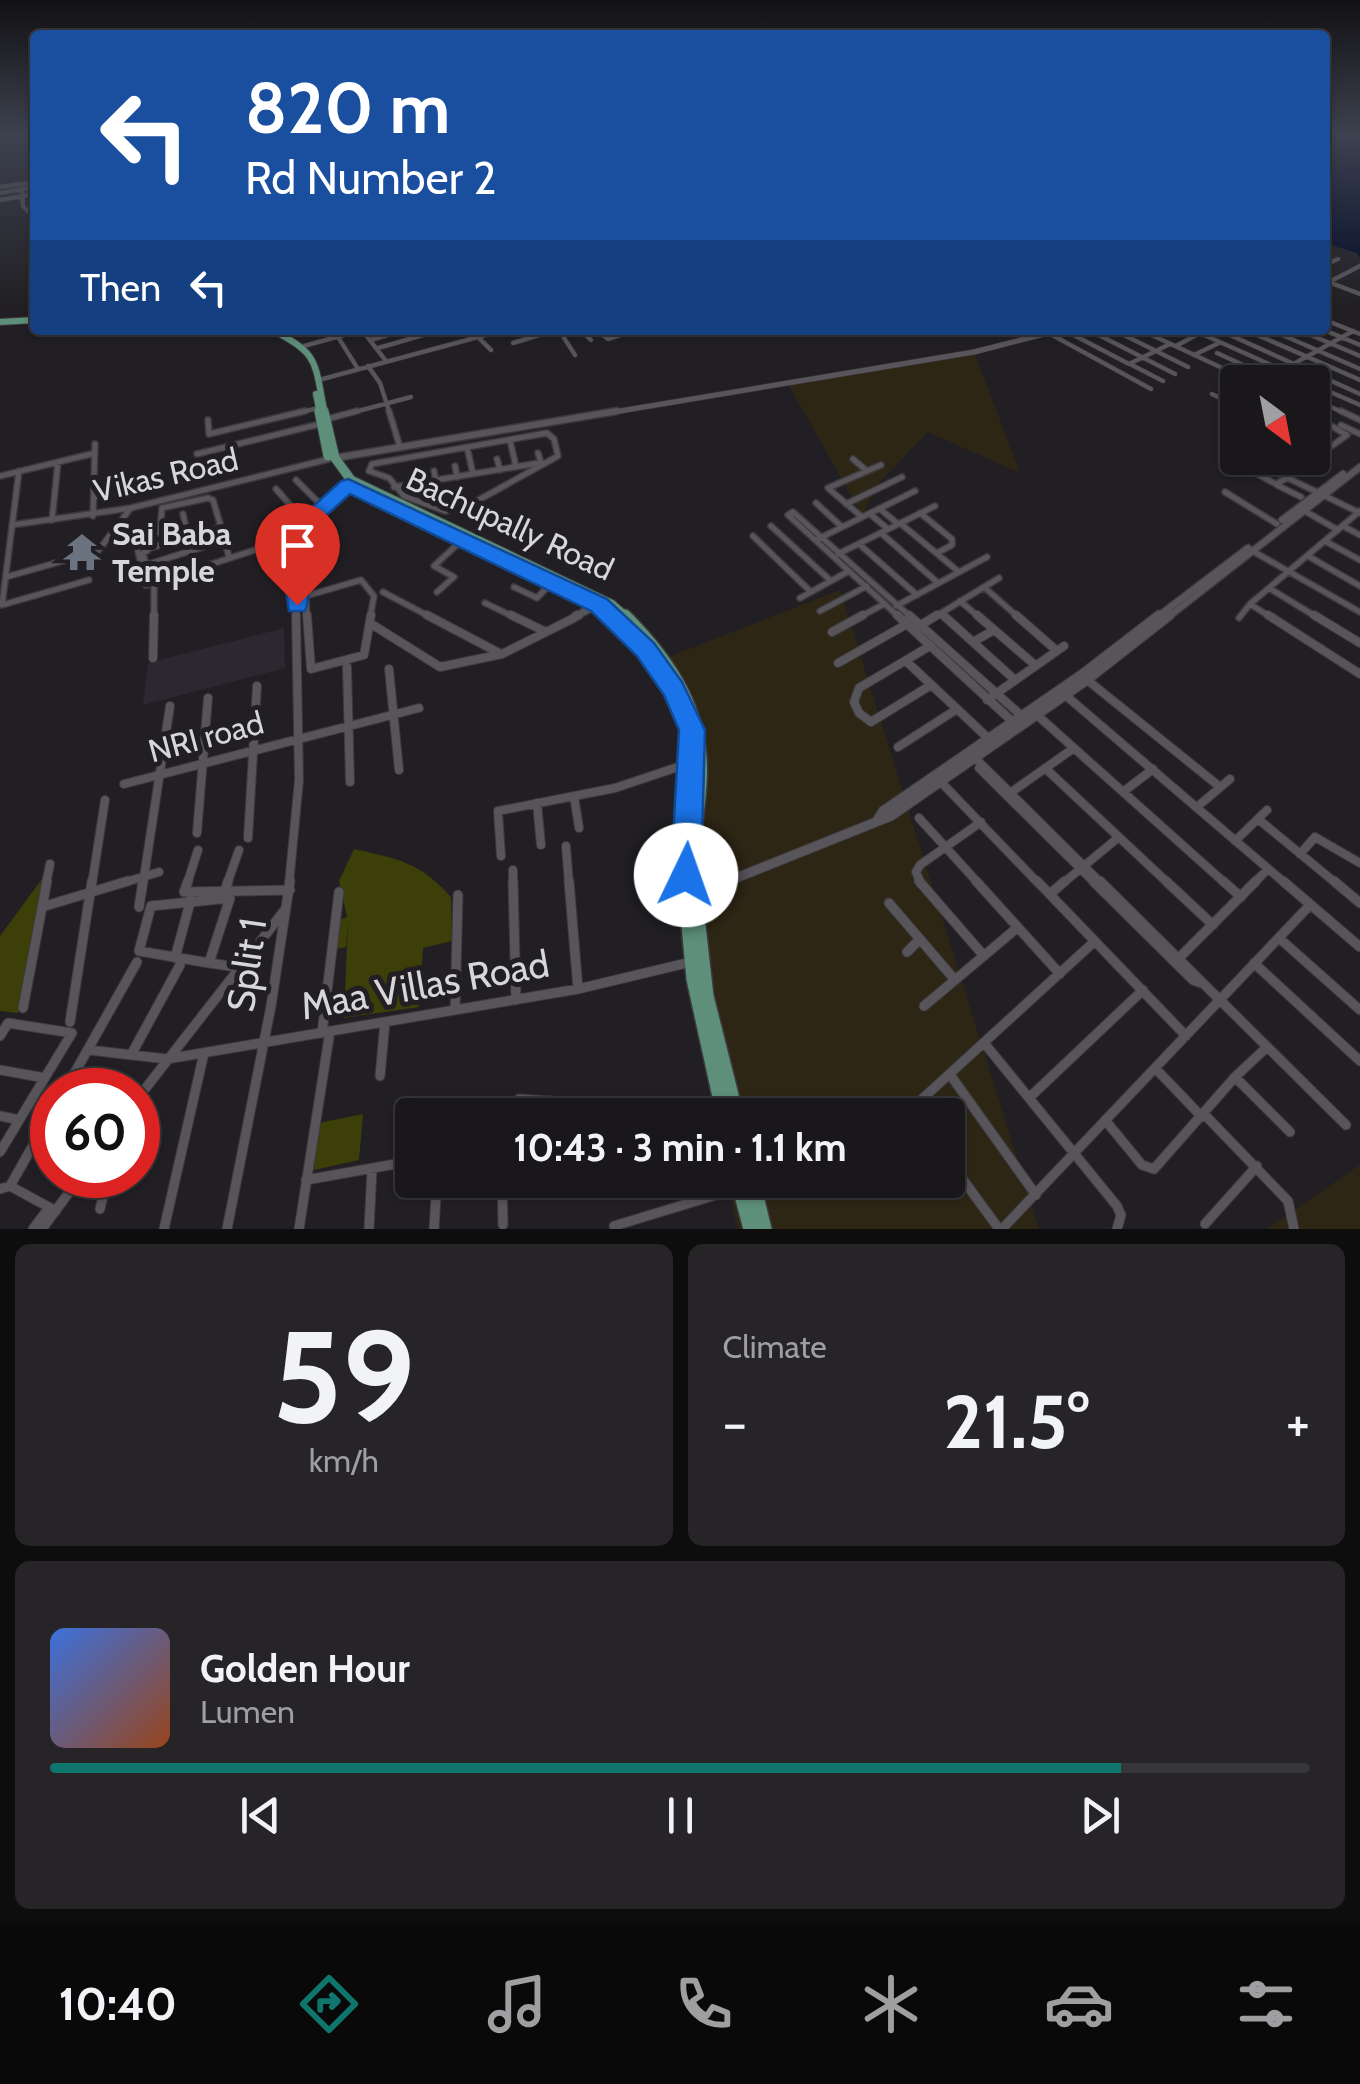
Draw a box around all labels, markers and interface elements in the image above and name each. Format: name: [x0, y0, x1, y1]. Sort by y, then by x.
text: 820 m: [245, 65, 450, 151]
icon: left: [80, 70, 210, 200]
text: Rd Number 2: [245, 151, 497, 205]
icon: left: [181, 260, 236, 315]
text: Then: [80, 264, 161, 311]
north arrow: [1220, 365, 1330, 475]
map controls: [1220, 365, 1330, 475]
street label: Vikas Road: [90, 439, 242, 510]
street label: Bachupally Road: [400, 459, 620, 589]
pin: [255, 503, 340, 606]
place label: Sai Baba Temple: [112, 514, 232, 590]
icon: arrive: [270, 518, 325, 573]
temple icon: Sai Baba Temple: [61, 531, 103, 573]
street label: NRI road: [144, 702, 268, 771]
position arrow: [634, 823, 738, 927]
street label: Split 1: [217, 915, 276, 1015]
street label: Maa Villas Road: [297, 940, 553, 1029]
speed limit sign: 60: [30, 1068, 160, 1198]
text: 10:43 · 3 min · 1.1 km: [513, 1124, 847, 1171]
text: 59: [272, 1297, 415, 1455]
text: Climate: [723, 1327, 827, 1366]
text: 21.5°: [943, 1376, 1089, 1467]
text: −: [723, 1389, 747, 1456]
text: +: [1286, 1389, 1310, 1456]
text: km/h: [309, 1441, 379, 1480]
text: Golden Hour: [200, 1645, 410, 1692]
text: Lumen: [200, 1692, 295, 1731]
icon: previous: [233, 1788, 288, 1843]
icon: pause: [653, 1788, 708, 1843]
icon: next: [1073, 1788, 1128, 1843]
icon: directions: [294, 1969, 364, 2039]
icon: music: [482, 1969, 552, 2039]
icon: phone: [669, 1969, 739, 2039]
icon: climate: [856, 1969, 926, 2039]
icon: car: [1044, 1969, 1114, 2039]
icon: filters: [1231, 1969, 1301, 2039]
text: 10:40: [59, 1977, 177, 2031]

